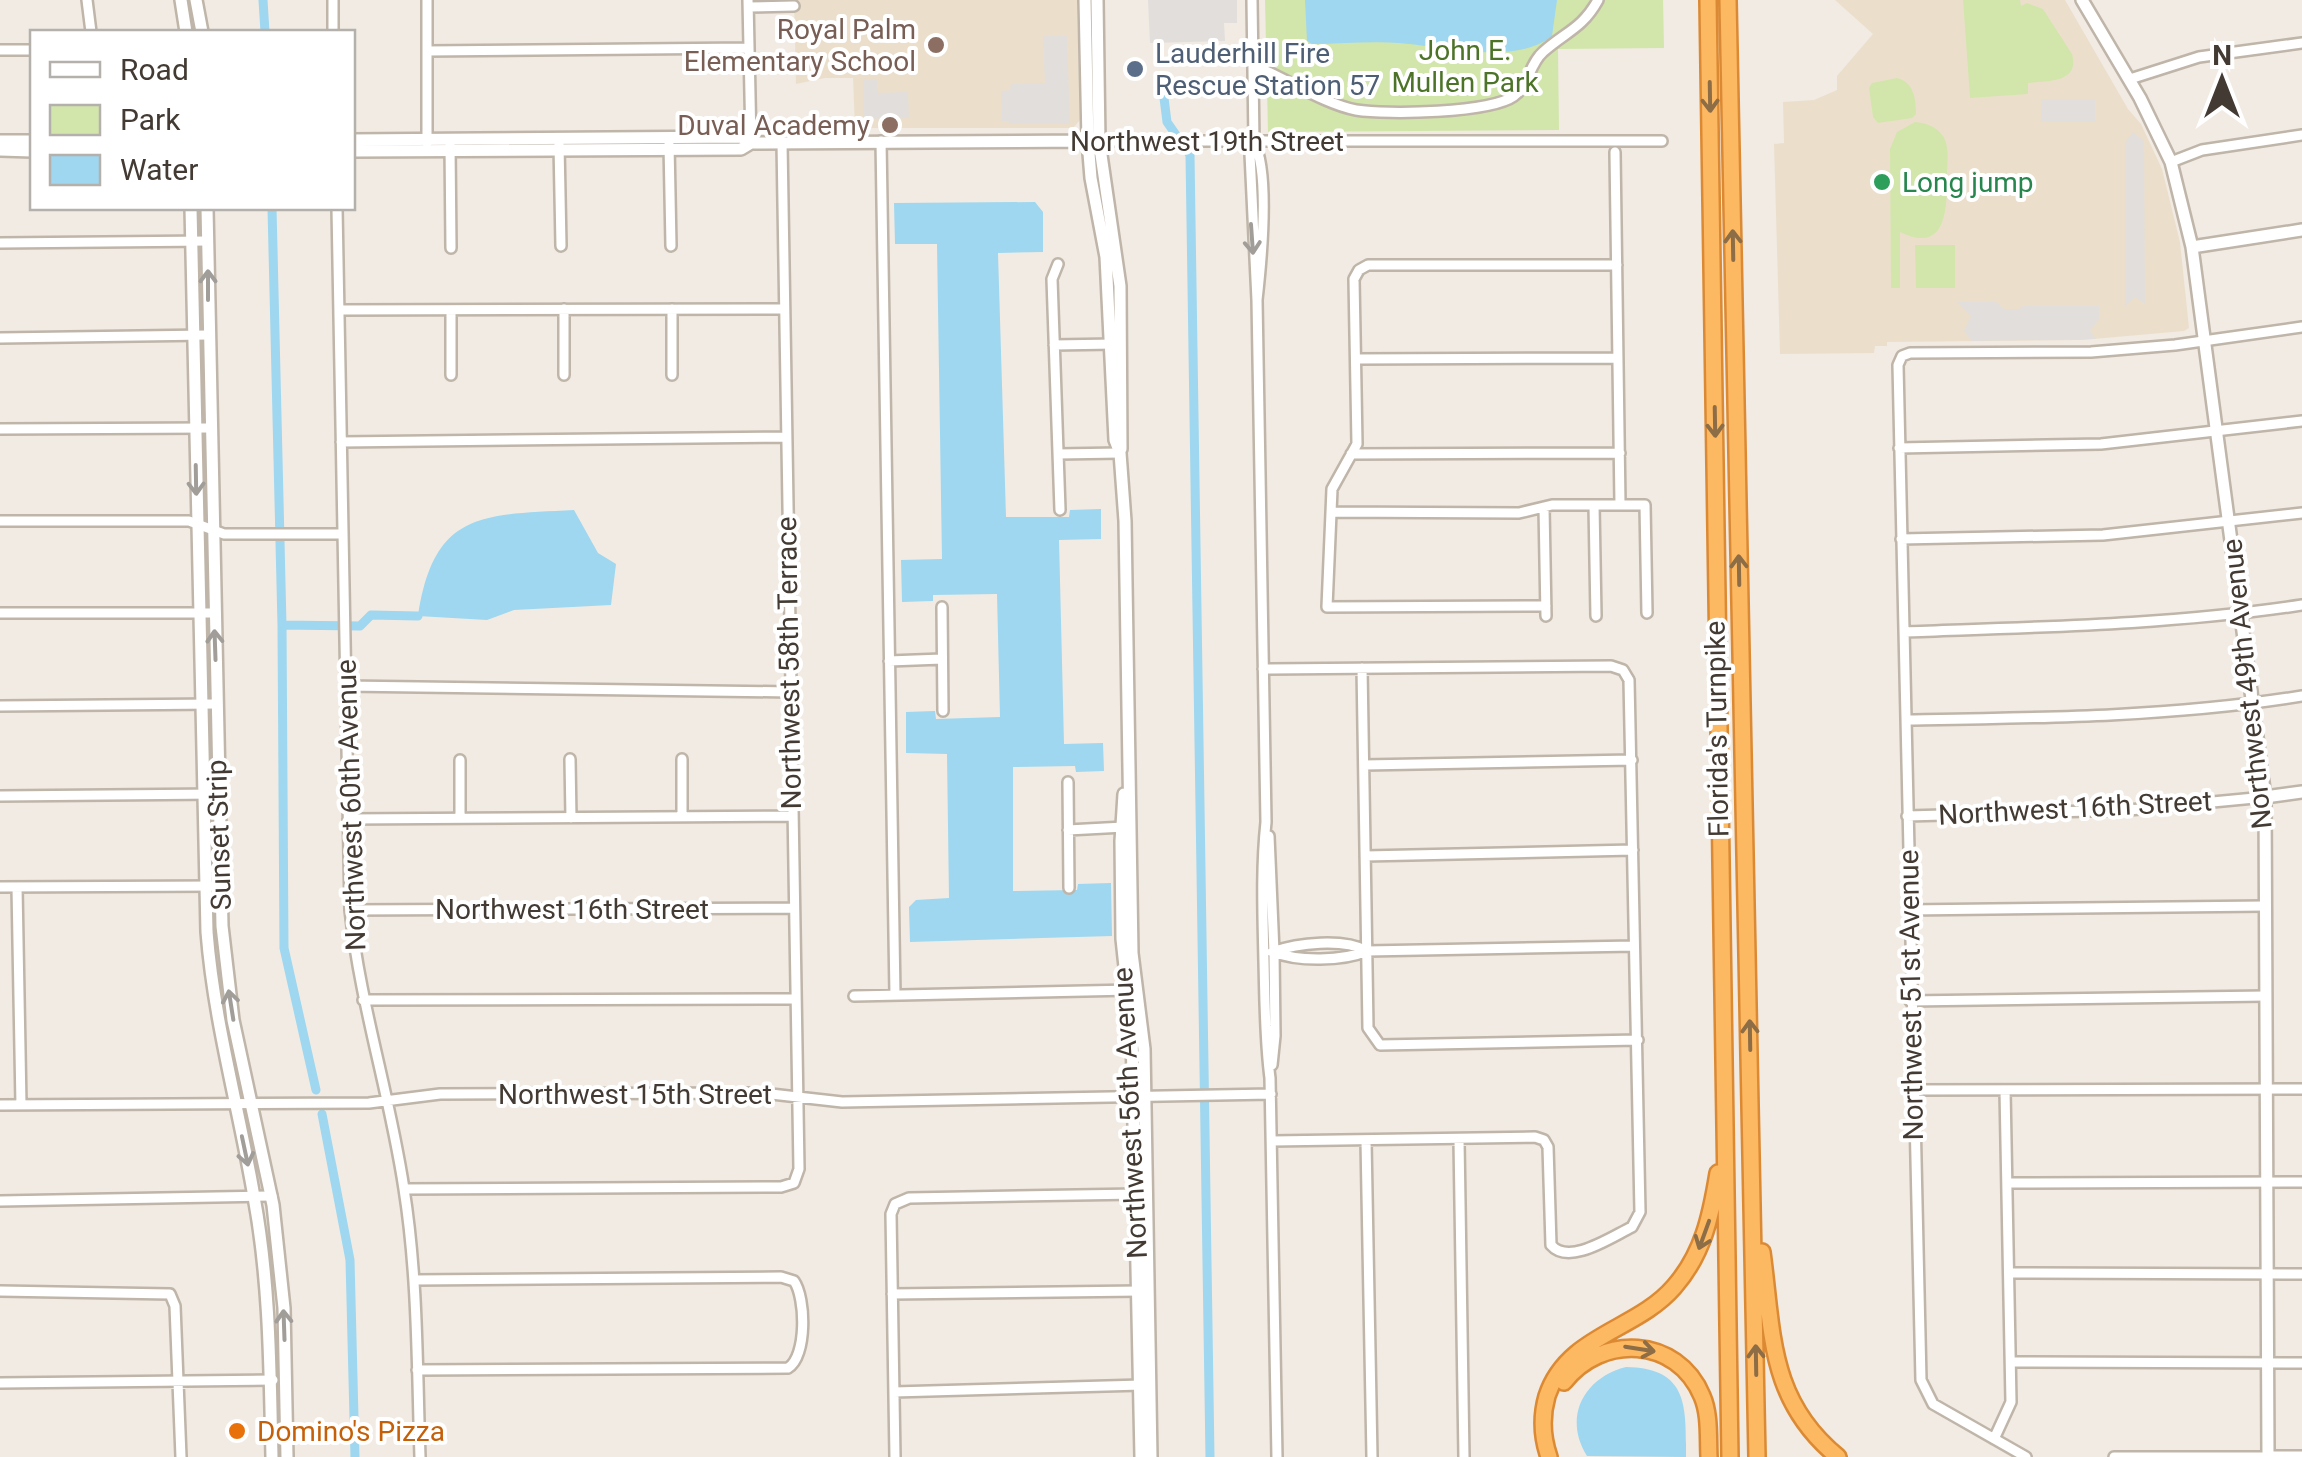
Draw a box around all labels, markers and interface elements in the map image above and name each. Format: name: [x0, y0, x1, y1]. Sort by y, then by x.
place label: Royal Palm Elementary School: [684, 13, 916, 78]
legend: [30, 30, 355, 210]
north arrow: [2172, 30, 2272, 130]
marker: Royal Palm Elementary School: [925, 34, 947, 56]
park label: John E. Mullen Park: [1391, 34, 1539, 99]
place label: Lauderhill Fire Rescue Station 57: [1155, 37, 1380, 102]
text: N: [2212, 39, 2232, 72]
text: Road: [120, 52, 189, 87]
marker: Lauderhill Fire Rescue Station 57: [1124, 58, 1146, 80]
one-way arrow: [1700, 81, 1719, 113]
text: Park: [120, 102, 181, 137]
place label: Duval Academy: [677, 109, 870, 142]
marker: Duval Academy: [879, 114, 901, 136]
street label: Northwest 19th Street: [1070, 125, 1344, 158]
text: Water: [120, 152, 198, 187]
place label: Long jump: [1902, 166, 2034, 199]
marker: Long jump: [1871, 171, 1893, 193]
one-way arrow: [1243, 222, 1262, 254]
one-way arrow: [1724, 229, 1742, 262]
one-way arrow: [198, 270, 218, 302]
one-way arrow: [1706, 406, 1724, 438]
one-way arrow: [186, 463, 205, 495]
street label: Northwest 58th Terrace: [770, 516, 808, 810]
street label: Northwest 49th Avenue: [2215, 537, 2279, 831]
one-way arrow: [1730, 554, 1748, 586]
street label: Florida's Turnpike: [1699, 621, 1735, 837]
one-way arrow: [205, 630, 224, 662]
street label: Northwest 60th Avenue: [329, 659, 373, 951]
street label: Sunset Strip: [200, 759, 238, 911]
street label: Northwest 16th Street: [1937, 784, 2213, 832]
street label: Northwest 51st Avenue: [1892, 849, 1930, 1141]
street label: Northwest 16th Street: [435, 893, 709, 926]
street label: Northwest 56th Avenue: [1106, 966, 1154, 1260]
one-way arrow: [221, 989, 240, 1021]
one-way arrow: [1740, 1019, 1759, 1051]
street label: Northwest 15th Street: [498, 1078, 772, 1111]
one-way arrow: [237, 1134, 256, 1166]
one-way arrow: [1694, 1218, 1712, 1249]
one-way arrow: [275, 1309, 294, 1341]
one-way arrow: [1623, 1341, 1656, 1359]
one-way arrow: [1746, 1344, 1765, 1376]
place label: Domino's Pizza: [257, 1415, 445, 1448]
marker: Domino's Pizza: [226, 1420, 248, 1442]

